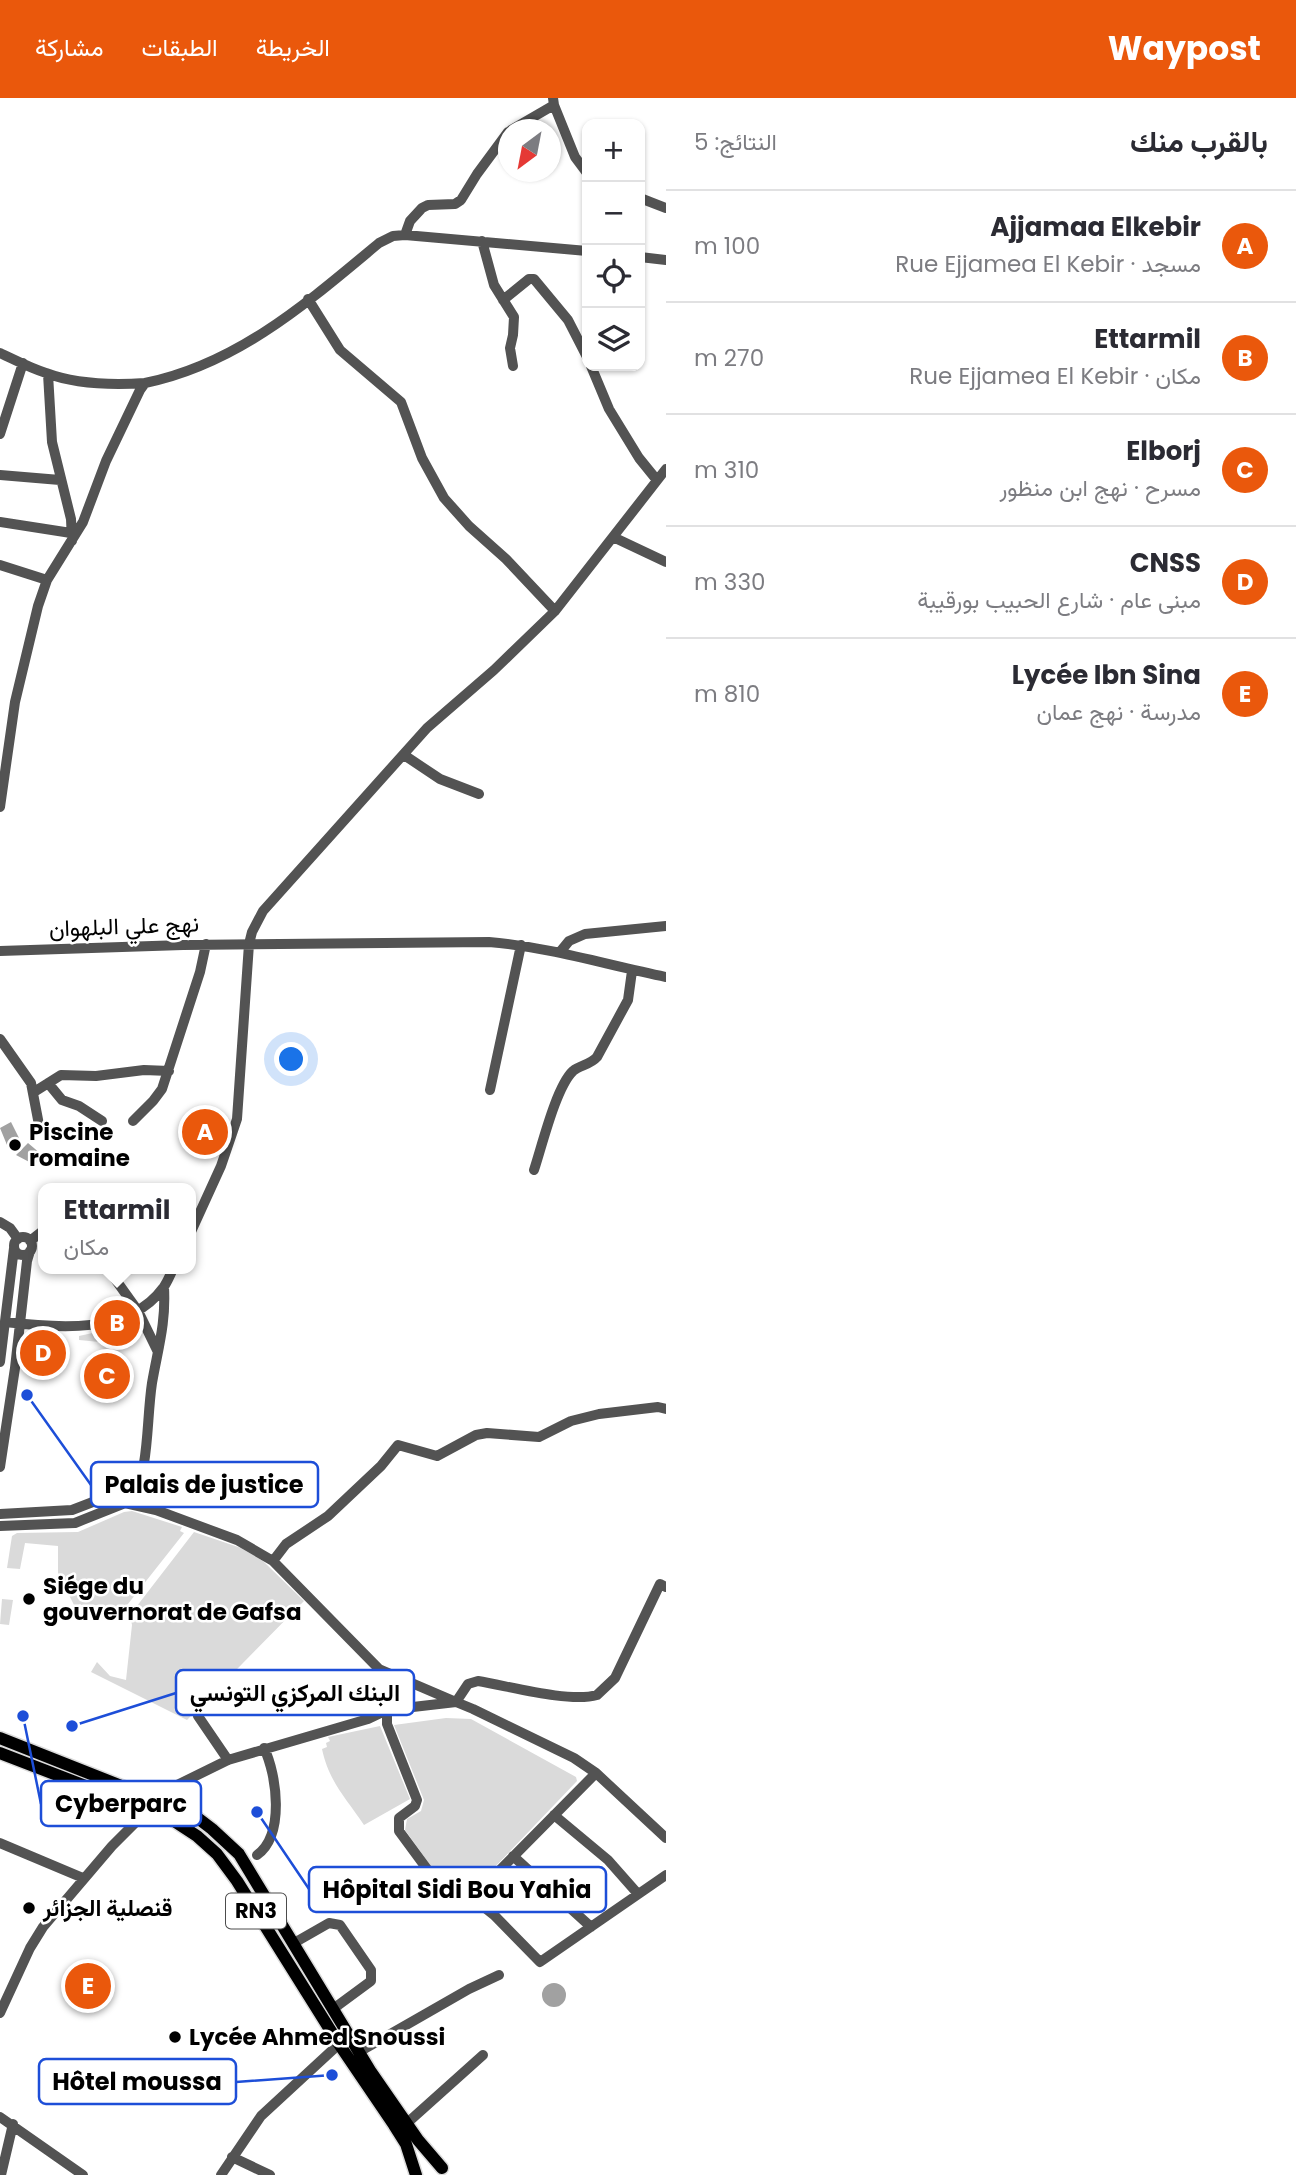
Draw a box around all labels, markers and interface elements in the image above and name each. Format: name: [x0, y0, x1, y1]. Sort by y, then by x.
text: Waypost: [1108, 25, 1261, 72]
text: مشاركة: [35, 31, 103, 64]
text: الطبقات: [141, 31, 218, 64]
text: الخريطة: [256, 31, 330, 64]
north arrow: [498, 119, 561, 182]
map controls: [582, 119, 645, 371]
button: +: [582, 119, 645, 182]
text: بالقرب منك: [1130, 120, 1268, 163]
text: النتائج: 5: [694, 126, 777, 158]
button: −: [582, 182, 645, 245]
text: Ajjamaa Elkebir: [990, 209, 1201, 245]
text: 100 m: [694, 230, 760, 262]
text: A: [1237, 230, 1253, 262]
button: locate: [582, 245, 645, 308]
text: مسجد · Rue Ejjamea El Kebir: [895, 248, 1201, 280]
button: layers: [582, 308, 645, 371]
text: Ettarmil: [1094, 321, 1201, 357]
text: 270 m: [694, 342, 764, 374]
text: B: [1237, 342, 1253, 374]
text: مكان · Rue Ejjamea El Kebir: [909, 360, 1201, 392]
text: Elborj: [1126, 433, 1201, 469]
text: 310 m: [694, 454, 759, 486]
text: C: [1236, 454, 1254, 486]
text: مسرح · نهج ابن منظور: [999, 472, 1201, 504]
text: CNSS: [1130, 545, 1201, 581]
text: 330 m: [694, 566, 765, 598]
text: D: [1237, 566, 1253, 598]
text: مبنى عام · شارع الحبيب بورقيبة: [917, 584, 1201, 616]
text: Lycée Ibn Sina: [1012, 657, 1201, 693]
text: 810 m: [694, 678, 760, 710]
text: E: [1239, 678, 1251, 710]
text: مدرسة · نهج عمان: [1036, 696, 1201, 728]
street label: نهج علي البلهوان: [48, 907, 200, 948]
your location: [274, 1042, 308, 1076]
pin: A: [182, 1106, 228, 1158]
place label: Piscine romaine: [29, 1116, 130, 1174]
marker: Piscine romaine: [7, 1137, 23, 1153]
popup: [38, 1183, 196, 1274]
text: Ettarmil: [64, 1192, 170, 1228]
text: مكان: [64, 1231, 109, 1263]
pin: B: [94, 1297, 140, 1349]
pin: D: [20, 1327, 66, 1379]
pin: C: [84, 1350, 130, 1402]
callout: Palais de justice: [91, 1462, 318, 1507]
text: Palais de justice: [104, 1468, 304, 1501]
place label: Siége du gouvernorat de Gafsa: [43, 1570, 302, 1628]
marker: Siége du gouvernorat de Gafsa: [21, 1591, 37, 1607]
callout: البنك المركزي التونسي: [176, 1670, 414, 1715]
text: البنك المركزي التونسي: [190, 1676, 400, 1713]
callout: Cyberparc: [41, 1781, 201, 1826]
text: Cyberparc: [55, 1787, 187, 1820]
callout: Hôpital Sidi Bou Yahia: [309, 1867, 606, 1912]
text: Hôpital Sidi Bou Yahia: [322, 1873, 592, 1906]
place label: قنصلية الجزائر: [42, 1892, 173, 1924]
road number: RN3: [226, 1894, 286, 1928]
marker: قنصلية الجزائر: [21, 1900, 37, 1916]
pin: E: [65, 1960, 111, 2012]
place label: Lycée Ahmed Snoussi: [189, 2021, 445, 2053]
marker: Lycée Ahmed Snoussi: [167, 2029, 183, 2045]
callout: Hôtel moussa: [39, 2059, 236, 2104]
text: Hôtel moussa: [52, 2065, 222, 2098]

